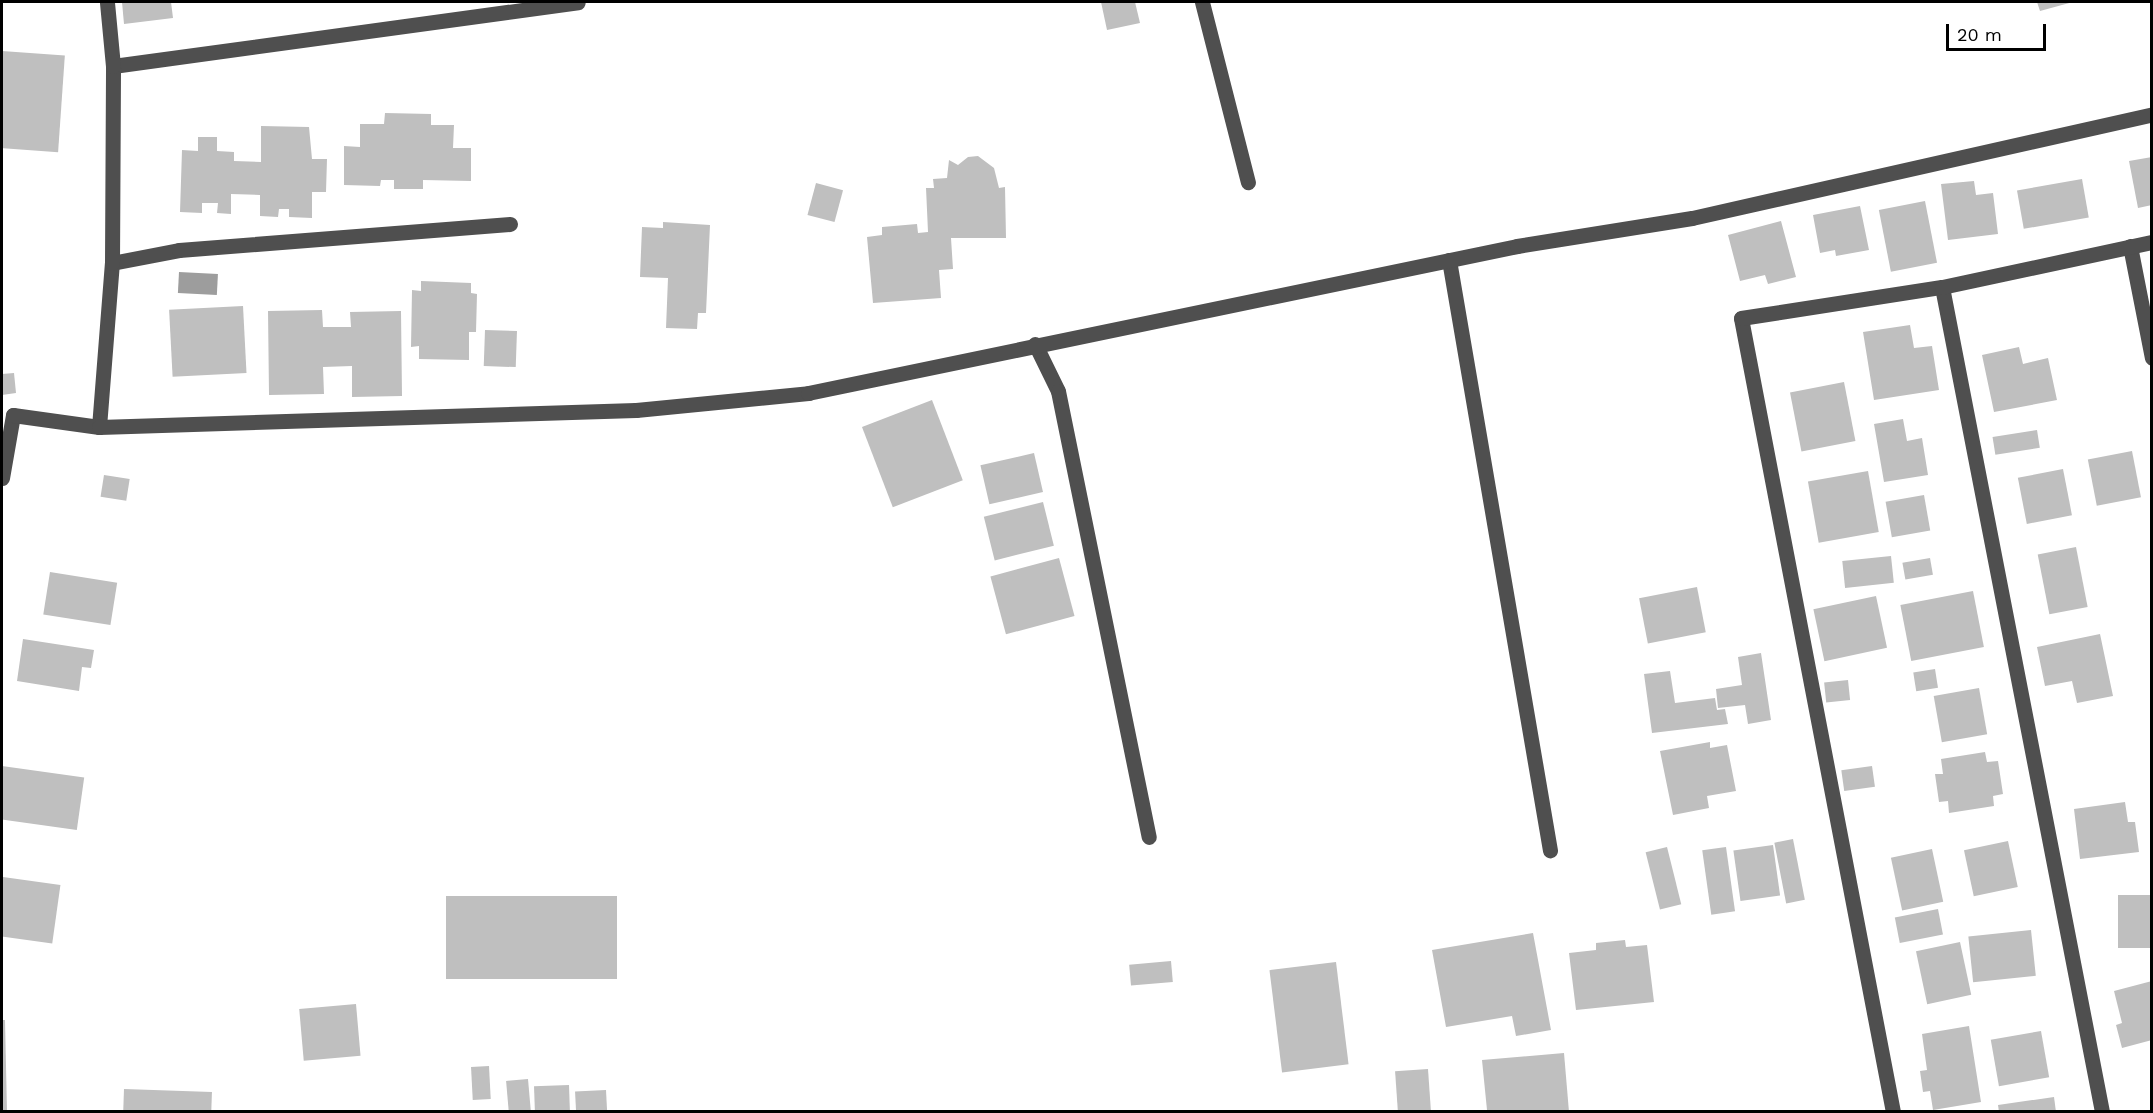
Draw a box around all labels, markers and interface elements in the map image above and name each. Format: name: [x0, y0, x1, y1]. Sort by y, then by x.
scale bar: [1949, 12, 2050, 50]
text: 20 m: [1957, 24, 2002, 45]

